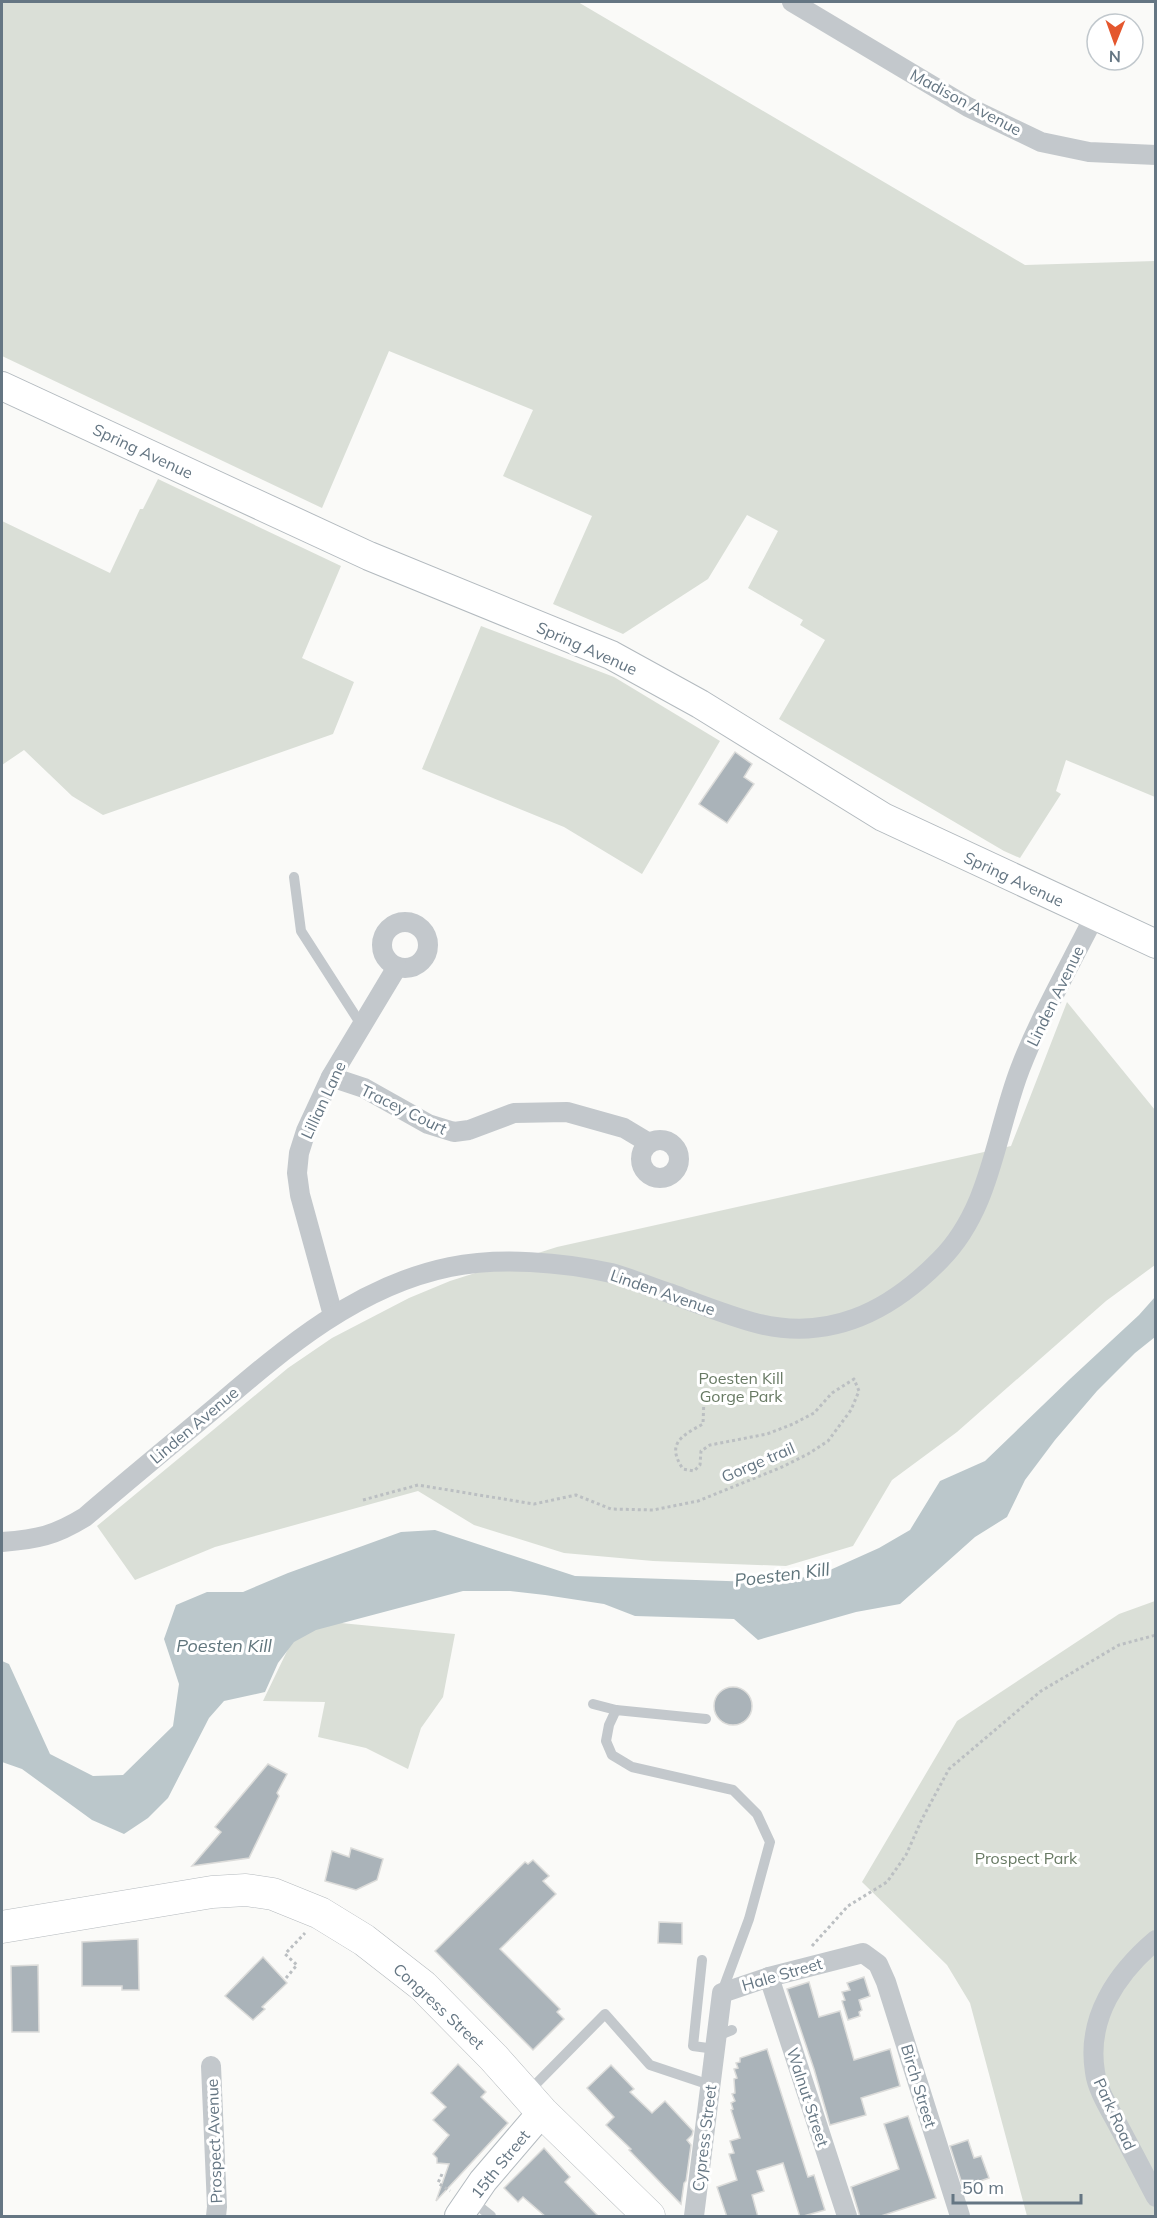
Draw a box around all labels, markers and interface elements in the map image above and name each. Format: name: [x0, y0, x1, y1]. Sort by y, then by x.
north arrow: [1085, 12, 1145, 72]
text: N: [1109, 47, 1121, 67]
street label: Madison Avenue: [907, 64, 1025, 140]
street label: Spring Avenue: [90, 419, 196, 483]
street label: Spring Avenue: [534, 617, 640, 679]
street label: Spring Avenue: [961, 847, 1067, 911]
street label: Linden Avenue: [1022, 942, 1088, 1050]
street label: Lillian Lane: [296, 1058, 350, 1142]
street label: Tracey Court: [358, 1080, 451, 1139]
street label: Linden Avenue: [608, 1265, 718, 1319]
park label: Poesten Kill Gorge Park: [698, 1368, 784, 1406]
street label: Linden Avenue: [146, 1382, 242, 1468]
street label: Gorge trail: [718, 1438, 798, 1486]
water label: Poesten Kill: [733, 1557, 832, 1592]
water label: Poesten Kill: [176, 1634, 273, 1657]
park label: Prospect Park: [975, 1848, 1078, 1868]
street label: Hale Street: [739, 1953, 825, 1995]
street label: Congress Street: [389, 1959, 489, 2054]
street label: Birch Street: [897, 2042, 941, 2130]
street label: Walnut Street: [783, 2045, 834, 2149]
street label: Park Road: [1090, 2075, 1140, 2153]
street label: Prospect Avenue: [202, 2078, 226, 2204]
street label: Cypress Street: [688, 2083, 721, 2193]
street label: 15th Street: [466, 2125, 534, 2202]
scale bar: [953, 2167, 1080, 2205]
text: 50 m: [962, 2176, 1004, 2199]

